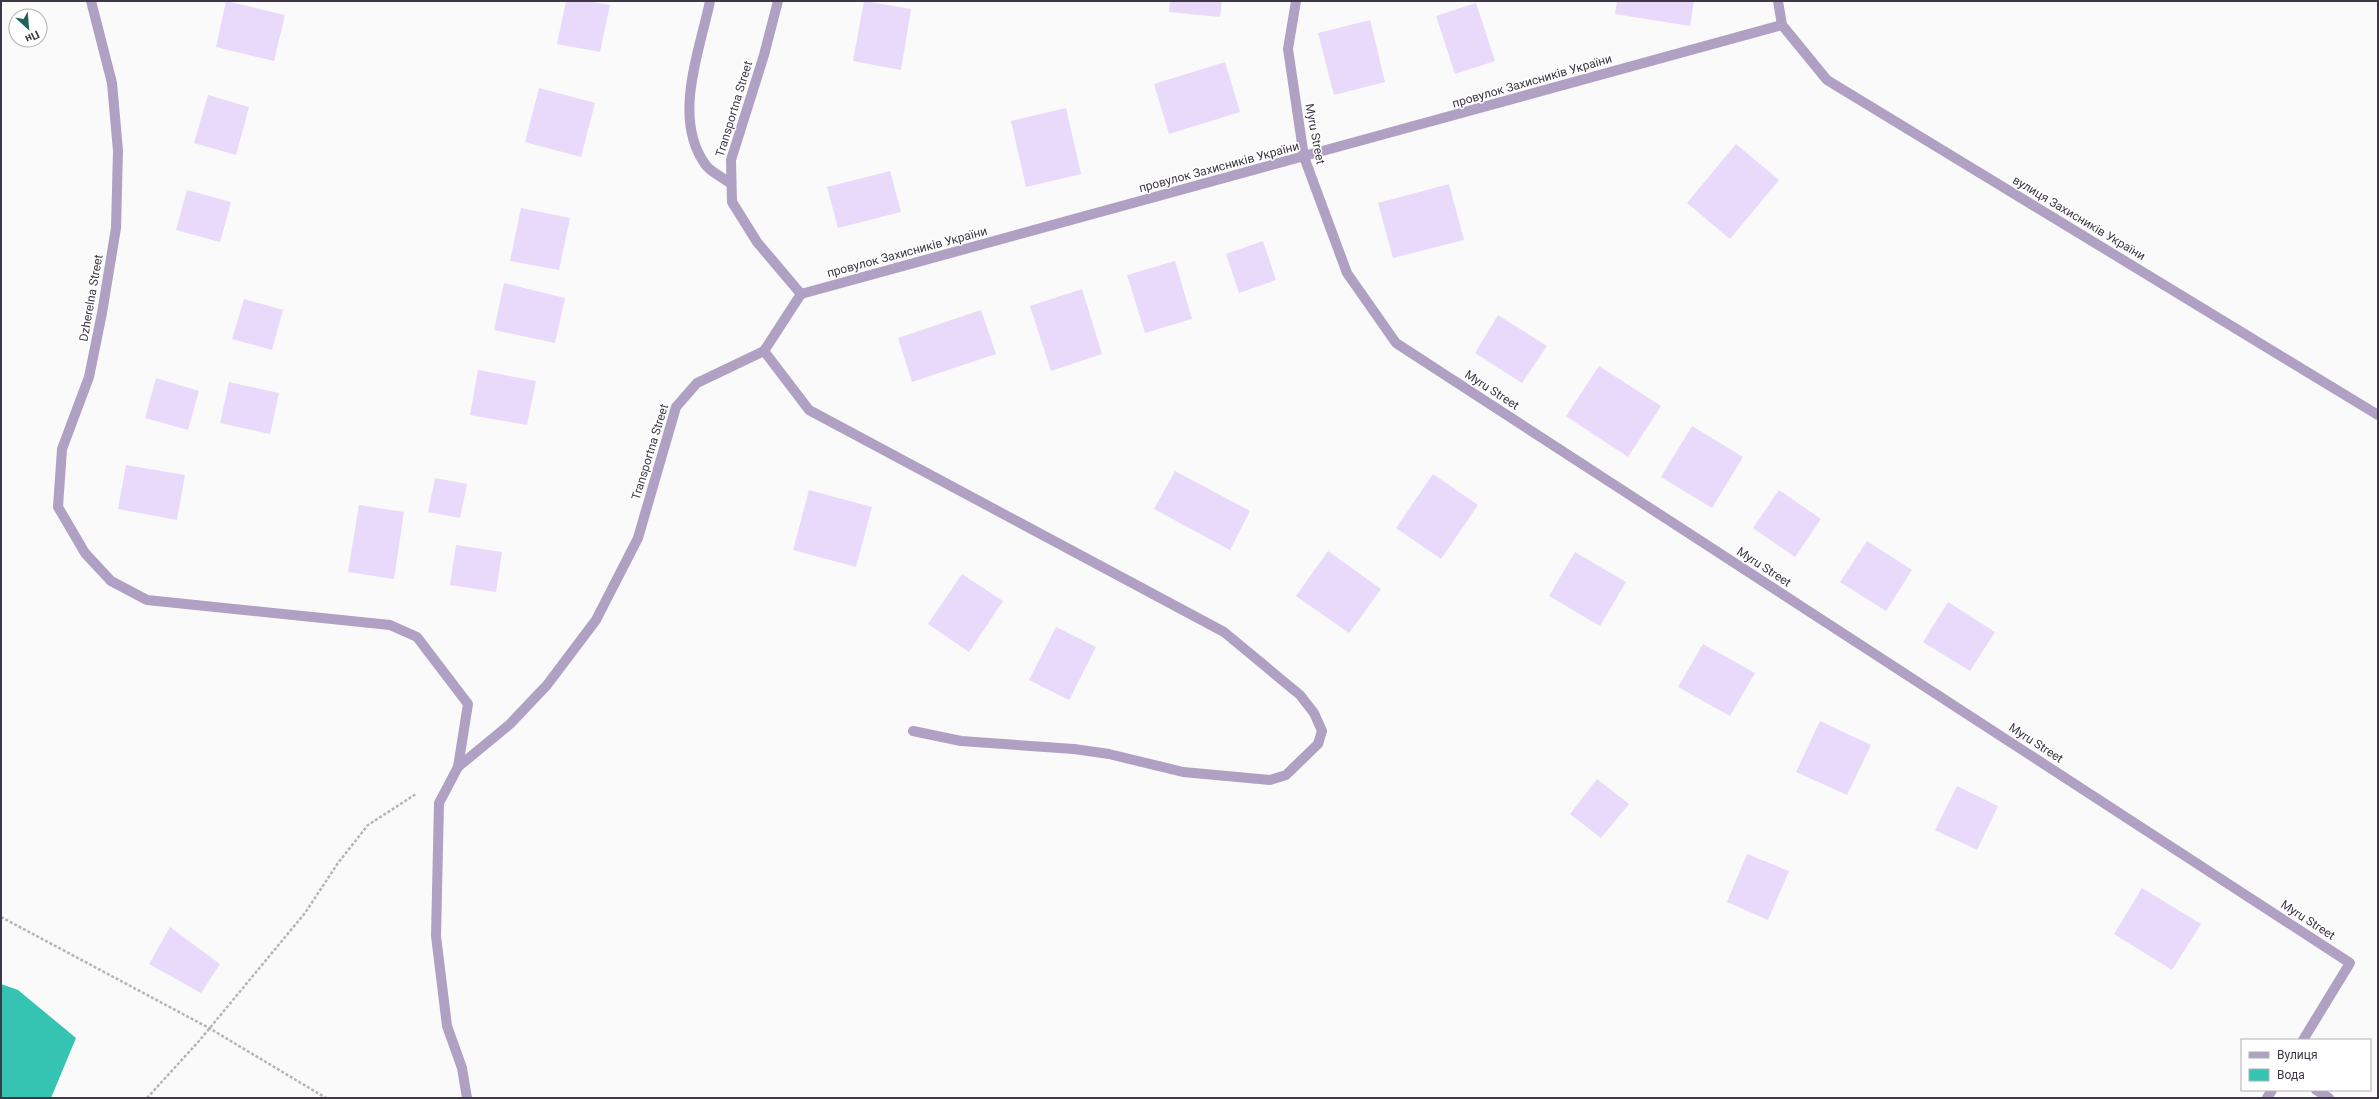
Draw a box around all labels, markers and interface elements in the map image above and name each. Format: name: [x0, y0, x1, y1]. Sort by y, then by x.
north arrow: [8, 8, 48, 48]
text: Пн: [23, 28, 41, 45]
street label: провулок Захисників України: [1451, 51, 1613, 111]
street label: Transportna Street: [713, 59, 755, 159]
street label: Myru Street: [1302, 102, 1328, 166]
street label: провулок Захисників України: [1137, 139, 1301, 195]
street label: вулиця Захисників України: [2010, 173, 2148, 263]
street label: провулок Захисників України: [825, 224, 989, 280]
street label: Dzherelna Street: [76, 253, 106, 342]
street label: Myru Street: [1462, 367, 1522, 413]
street label: Transportna Street: [629, 402, 671, 502]
street label: Myru Street: [1734, 544, 1794, 590]
street label: Myru Street: [2006, 720, 2066, 766]
street label: Myru Street: [2278, 897, 2338, 943]
legend: [2241, 1039, 2371, 1091]
text: Вулиця: [2277, 1048, 2318, 1062]
text: Вода: [2277, 1068, 2305, 1082]

